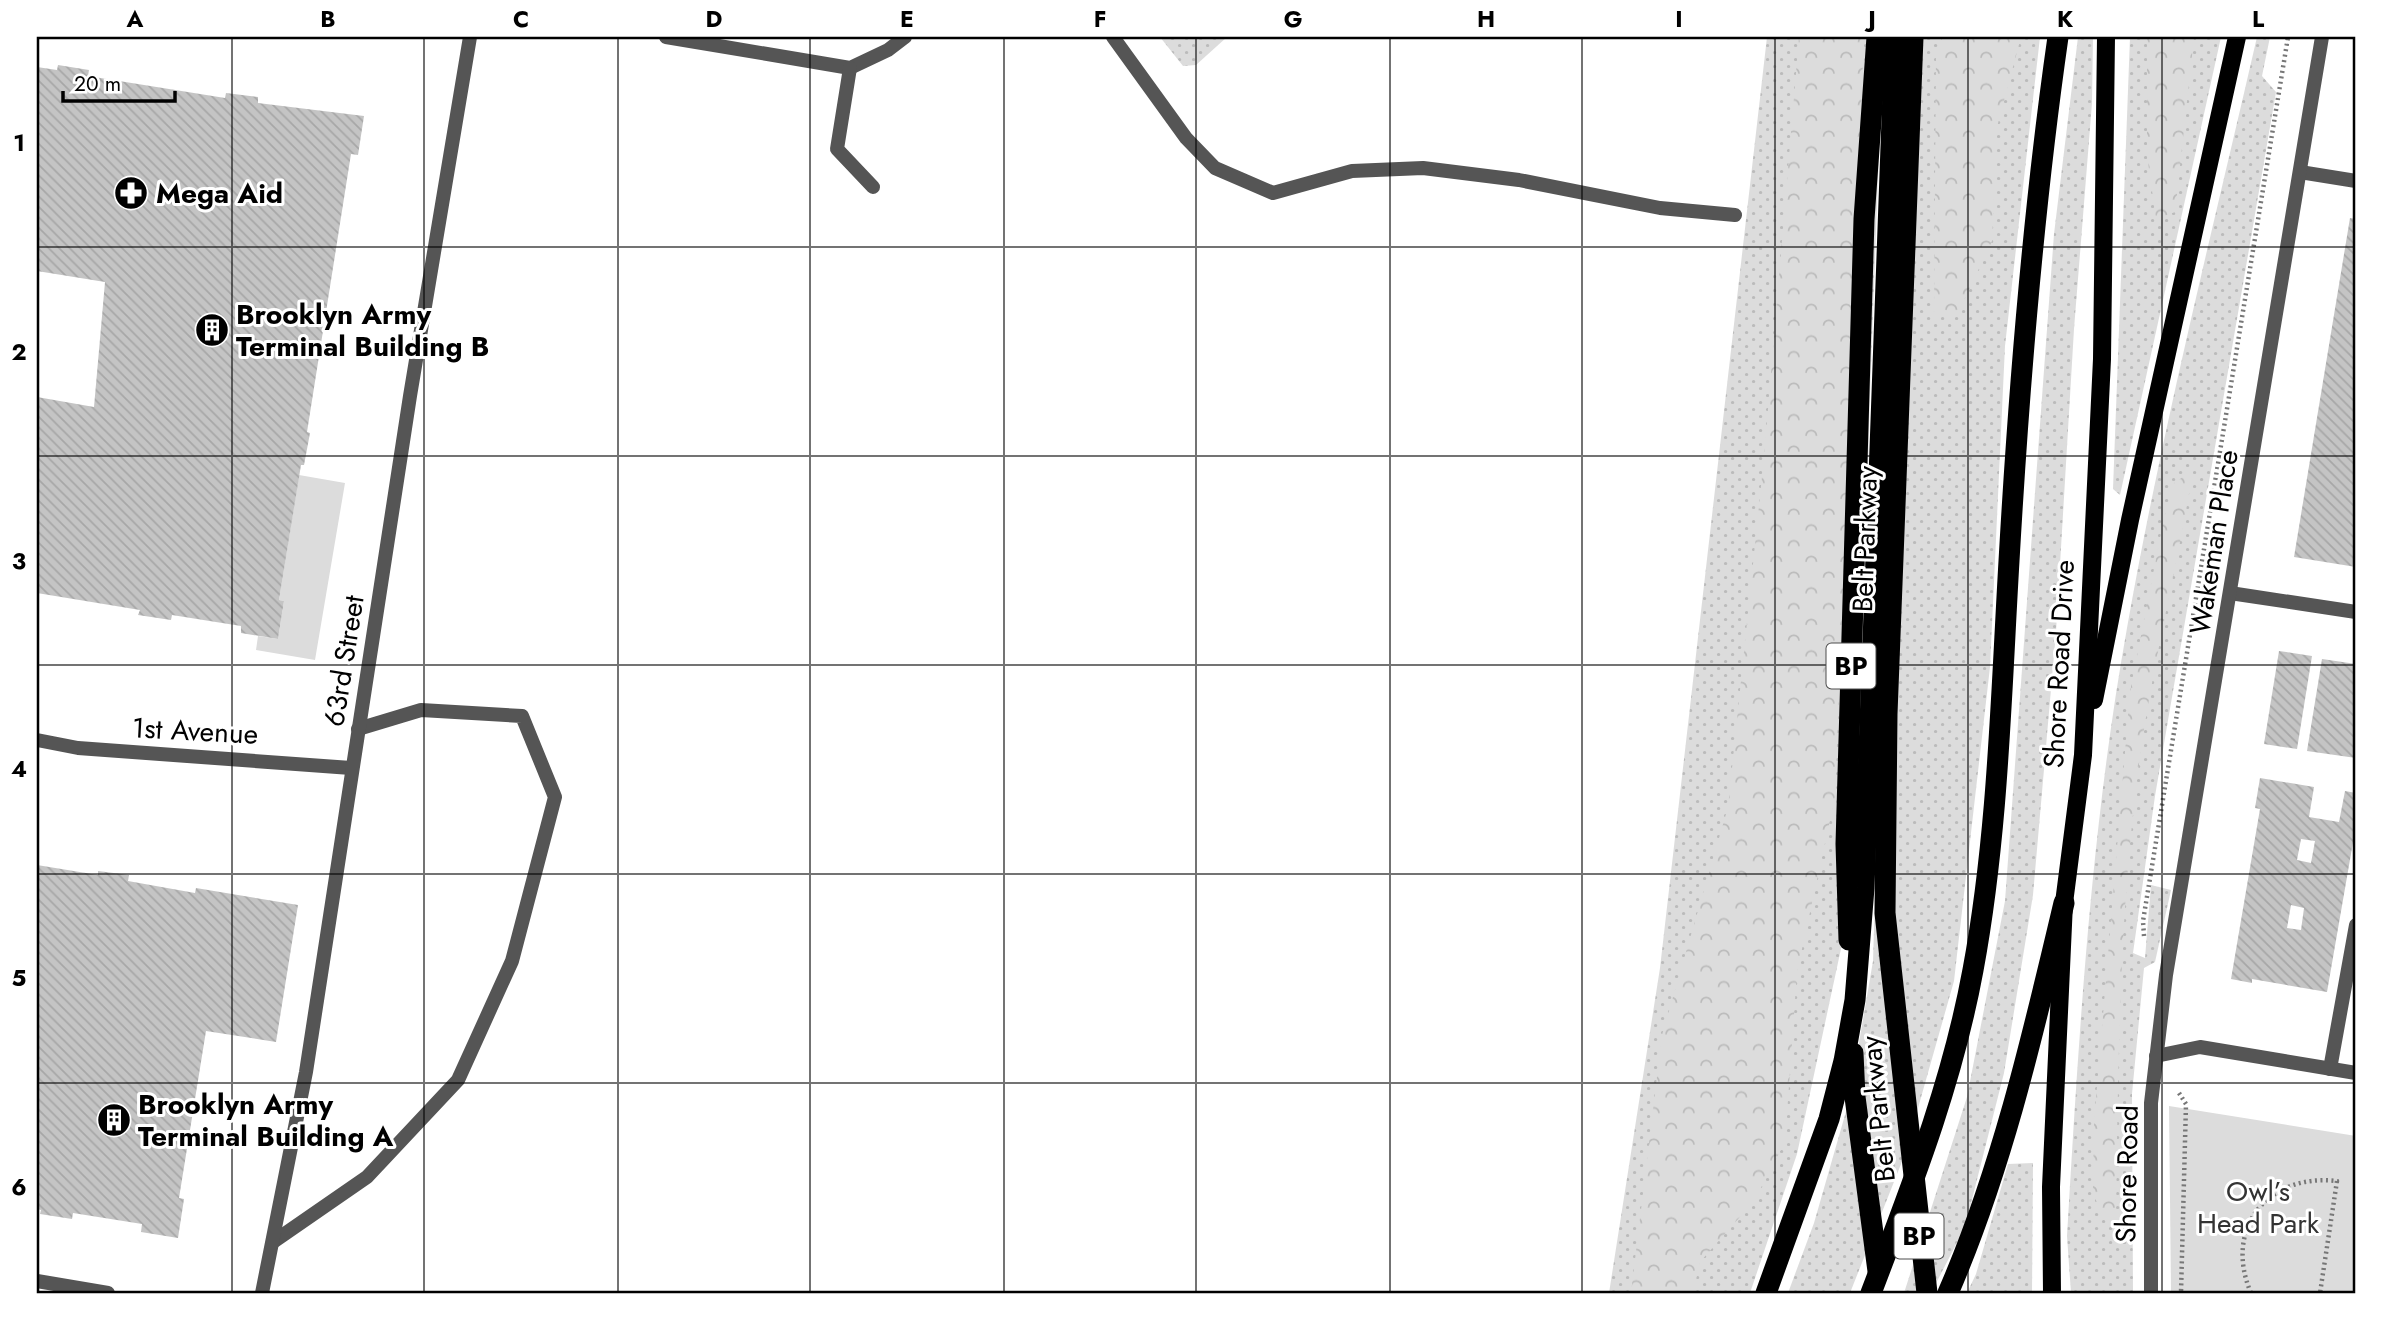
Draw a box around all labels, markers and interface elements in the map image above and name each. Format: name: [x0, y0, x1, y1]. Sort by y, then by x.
text: A: [126, 2, 144, 36]
text: B: [320, 2, 336, 36]
text: C: [513, 2, 529, 36]
text: D: [706, 2, 723, 36]
text: E: [900, 2, 914, 36]
text: F: [1094, 2, 1106, 36]
text: G: [1284, 2, 1302, 36]
text: H: [1477, 2, 1495, 36]
text: I: [1675, 2, 1683, 36]
text: J: [1864, 2, 1876, 36]
text: K: [2057, 2, 2074, 36]
text: L: [2252, 2, 2265, 36]
scale bar: [63, 60, 175, 104]
text: 20 m: [74, 69, 121, 99]
text: 1: [13, 126, 25, 160]
place label: Mega Aid: [156, 173, 283, 214]
pharmacy icon: Mega Aid: [112, 174, 150, 212]
place label: Brooklyn Army Terminal Building B: [236, 294, 489, 367]
building icon: Brooklyn Army Terminal Building B: [193, 311, 231, 349]
text: 2: [11, 335, 27, 369]
street label: Wakeman Place: [2179, 447, 2249, 637]
street label: Belt Parkway: [1842, 464, 1888, 613]
text: 3: [12, 544, 26, 578]
street label: Shore Road Drive: [2033, 559, 2085, 769]
street label: 63rd Street: [313, 592, 375, 729]
road number: BP: [1826, 644, 1876, 688]
street label: 1st Avenue: [131, 707, 259, 755]
text: 4: [11, 752, 27, 786]
text: 5: [12, 961, 26, 995]
street label: Belt Parkway: [1850, 1033, 1906, 1184]
place label: Brooklyn Army Terminal Building A: [138, 1084, 394, 1157]
building icon: Brooklyn Army Terminal Building A: [95, 1101, 133, 1139]
street label: Shore Road: [2105, 1105, 2149, 1243]
text: 6: [11, 1170, 27, 1204]
park label: Owl’s Head Park: [2197, 1171, 2320, 1244]
road number: BP: [1895, 1214, 1944, 1259]

